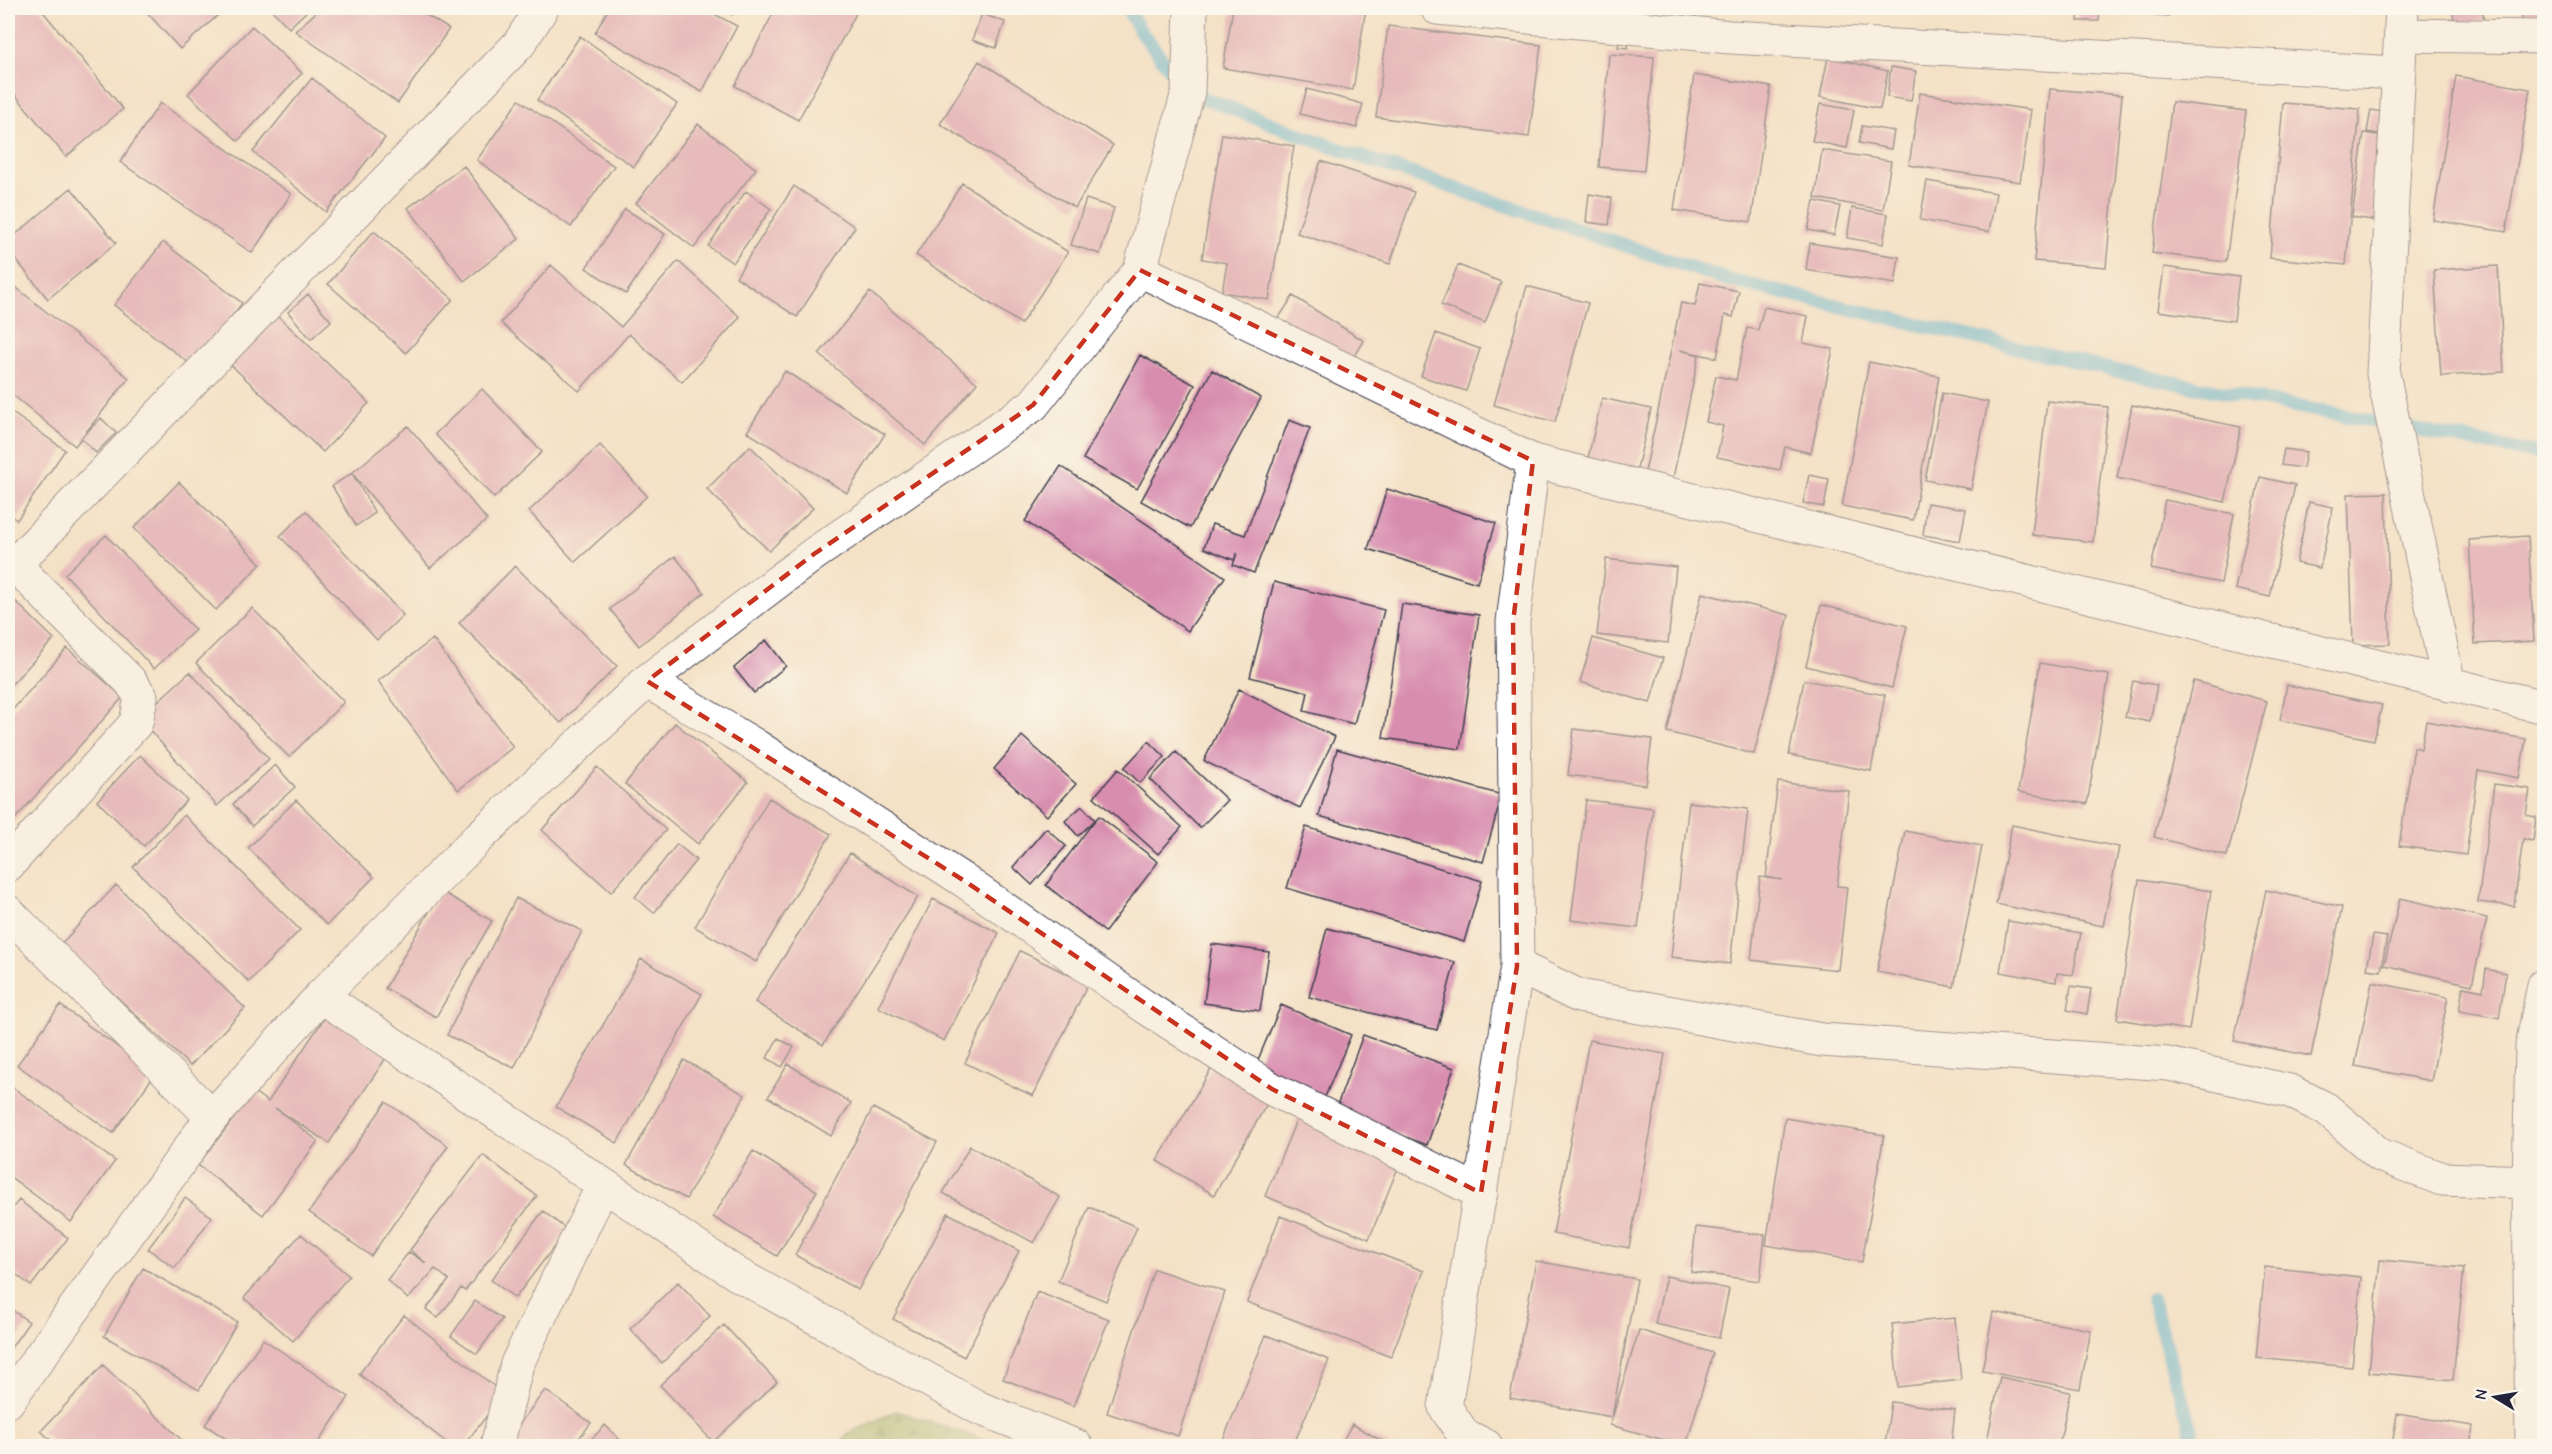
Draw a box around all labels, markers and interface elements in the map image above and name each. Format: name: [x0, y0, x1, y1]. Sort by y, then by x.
north arrow: [2465, 1367, 2525, 1427]
text: N: [2471, 1387, 2491, 1401]

